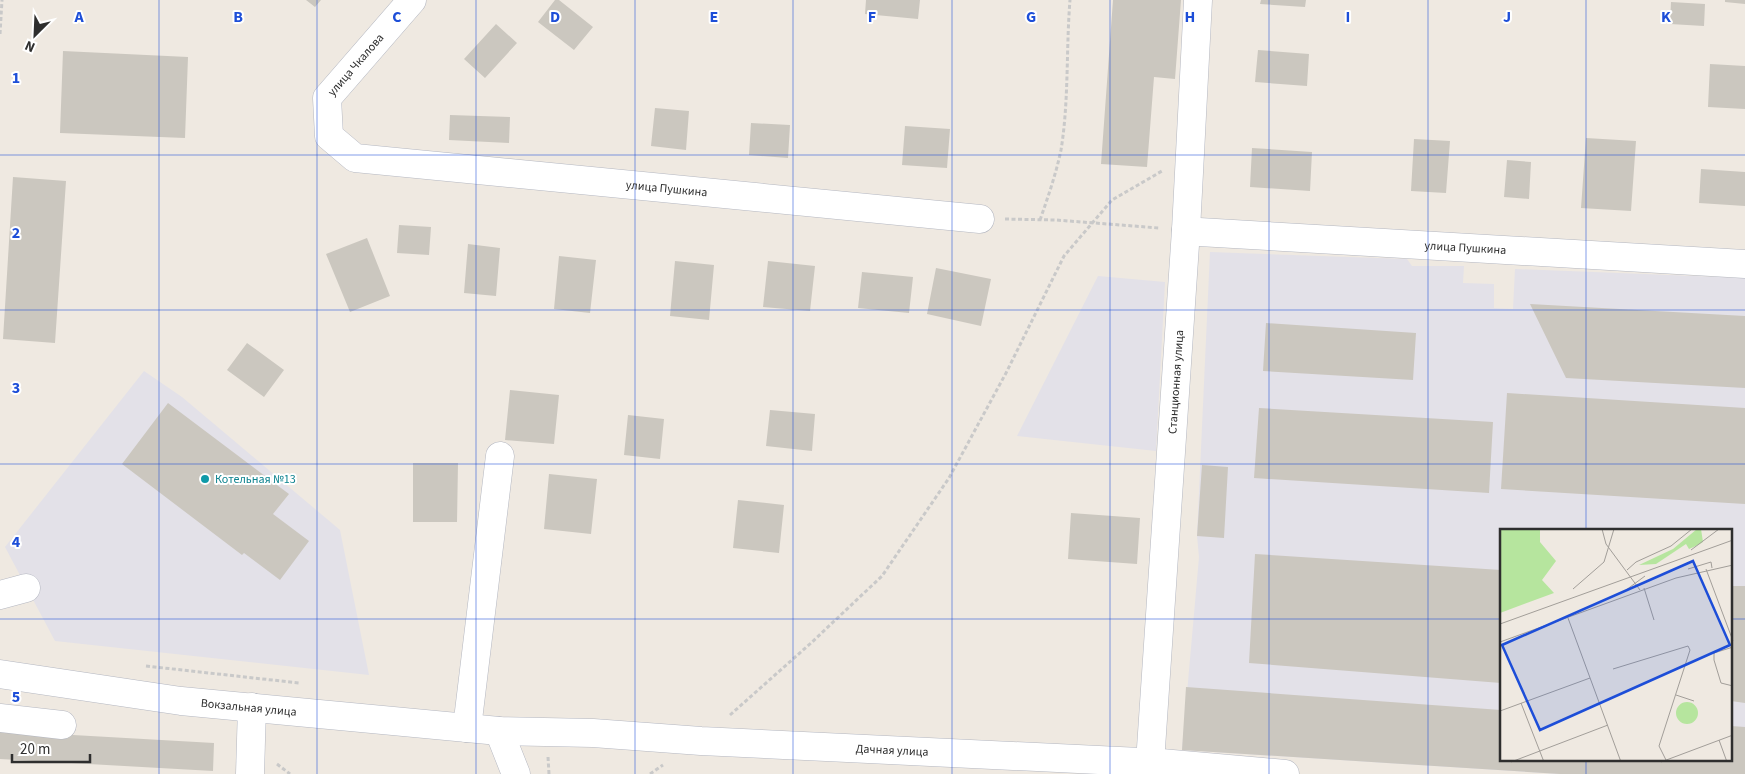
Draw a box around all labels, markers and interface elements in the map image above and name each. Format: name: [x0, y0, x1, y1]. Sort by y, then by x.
text: A: [73, 6, 84, 28]
text: B: [233, 6, 243, 28]
text: C: [392, 6, 402, 28]
text: D: [550, 6, 560, 28]
text: E: [710, 6, 718, 28]
text: F: [868, 6, 876, 28]
text: G: [1026, 6, 1036, 28]
text: H: [1185, 6, 1195, 28]
text: I: [1346, 6, 1350, 28]
text: J: [1503, 6, 1511, 28]
text: K: [1661, 6, 1671, 28]
north arrow: [10, 10, 60, 60]
street label: улица Чкалова: [324, 30, 388, 100]
text: N: [22, 35, 38, 57]
text: 1: [12, 67, 20, 89]
street label: улица Пушкина: [625, 176, 708, 201]
text: 2: [12, 222, 20, 244]
street label: улица Пушкина: [1424, 237, 1507, 258]
street label: Станционная улица: [1164, 329, 1188, 434]
text: 3: [12, 377, 20, 399]
place label: Котельная №13: [215, 471, 296, 488]
marker: Котельная №13: [199, 473, 211, 485]
inset map: [1500, 529, 1732, 762]
text: 4: [12, 531, 21, 553]
text: 5: [12, 686, 20, 708]
street label: Вокзальная улица: [200, 694, 297, 720]
scale bar: [12, 732, 90, 764]
text: 20 m: [20, 739, 50, 760]
street label: Дачная улица: [855, 740, 929, 760]

